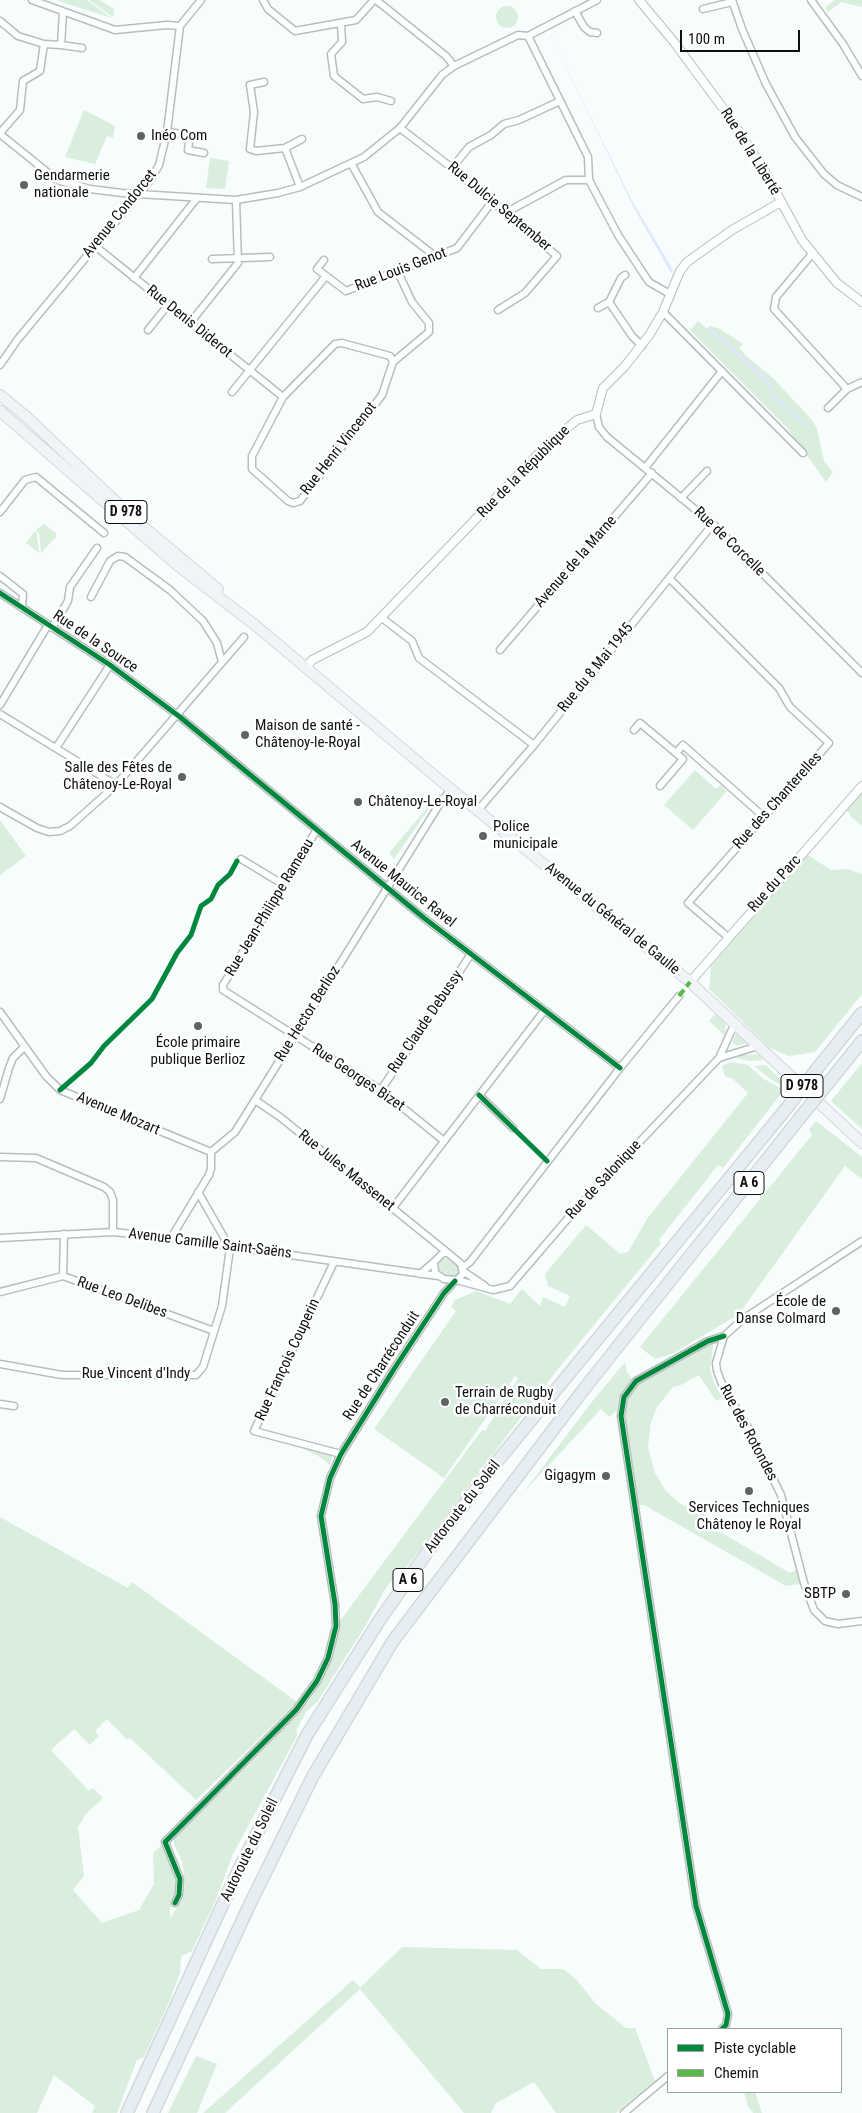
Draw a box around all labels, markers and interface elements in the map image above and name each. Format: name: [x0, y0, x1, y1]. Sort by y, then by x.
scale bar: [682, 20, 802, 52]
text: 100 m: [688, 30, 725, 48]
street label: Rue de la Liberté: [716, 105, 784, 199]
place label: Inéo Com: [151, 127, 207, 145]
marker: Inéo Com: [135, 130, 147, 142]
street label: Rue Dulcie September: [444, 158, 554, 256]
street label: Avenue Condorcet: [79, 166, 161, 262]
place label: Gendarmerie nationale: [34, 167, 110, 202]
marker: Gendarmerie nationale: [18, 179, 30, 191]
street label: Rue Louis Genot: [353, 244, 449, 296]
street label: Rue Denis Diderot: [142, 282, 236, 362]
street label: Rue Henri Vincenot: [297, 399, 381, 499]
street label: Rue de la République: [474, 422, 574, 522]
road number: D 978: [105, 501, 147, 524]
street label: Rue de Corcelle: [690, 504, 768, 580]
street label: Avenue de la Marne: [531, 512, 621, 612]
street label: Rue de la Source: [49, 607, 141, 677]
street label: Rue du 8 Mai 1945: [554, 620, 638, 716]
place label: Maison de santé - Châtenoy-le-Royal: [255, 717, 360, 752]
marker: Maison de santé - Châtenoy-le-Royal: [239, 729, 251, 741]
street label: Rue des Chanterelles: [730, 749, 826, 853]
place label: Salle des Fêtes de Châtenoy-Le-Royal: [63, 759, 172, 794]
marker: Salle des Fêtes de Châtenoy-Le-Royal: [176, 771, 188, 783]
place label: Châtenoy-Le-Royal: [368, 793, 477, 811]
marker: Châtenoy-Le-Royal: [352, 796, 364, 808]
place label: Police municipale: [493, 818, 558, 853]
marker: Police municipale: [477, 830, 489, 842]
street label: Rue Jean-Philippe Rameau: [222, 836, 318, 980]
street label: Avenue Maurice Ravel: [347, 836, 459, 932]
street label: Rue du Parc: [745, 852, 805, 916]
street label: Avenue du Général de Gaulle: [541, 859, 683, 979]
street label: Rue Hector Berlioz: [271, 963, 345, 1065]
street label: Rue Claude Debussy: [385, 967, 467, 1077]
marker: École primaire publique Berlioz: [192, 1020, 204, 1032]
place label: École primaire publique Berlioz: [151, 1034, 245, 1069]
street label: Rue Georges Bizet: [308, 1040, 408, 1116]
road number: D 978: [781, 1074, 823, 1098]
street label: Avenue Mozart: [74, 1088, 162, 1140]
street label: Rue Jules Massenet: [294, 1127, 398, 1215]
street label: Rue de Salonique: [563, 1137, 645, 1223]
road number: A 6: [734, 1172, 764, 1194]
street label: Avenue Camille Saint-Saëns: [127, 1225, 293, 1263]
street label: Rue Leo Delibes: [74, 1273, 170, 1323]
place label: École de Danse Colmard: [736, 1293, 826, 1328]
street label: Rue François Couperin: [252, 1296, 324, 1424]
marker: École de Danse Colmard: [830, 1305, 842, 1317]
street label: Rue de Charréconduit: [340, 1308, 424, 1424]
street label: Rue Vincent d'Indy: [82, 1365, 190, 1383]
street label: Rue des Rotondes: [715, 1382, 781, 1484]
place label: Terrain de Rugby de Charréconduit: [455, 1384, 556, 1419]
marker: Terrain de Rugby de Charréconduit: [439, 1396, 451, 1408]
street label: Autoroute du Soleil: [421, 1457, 505, 1557]
place label: Gigagym: [544, 1467, 596, 1485]
marker: Gigagym: [600, 1470, 612, 1482]
marker: Services Techniques Châtenoy le Royal: [743, 1485, 755, 1497]
place label: Services Techniques Châtenoy le Royal: [688, 1499, 810, 1534]
road number: A 6: [393, 1568, 423, 1592]
place label: SBTP: [804, 1585, 836, 1603]
marker: SBTP: [840, 1588, 852, 1600]
street label: Autoroute du Soleil: [217, 1795, 283, 1905]
legend: [667, 2028, 842, 2093]
text: Piste cyclable: [714, 2039, 796, 2057]
text: Chemin: [714, 2064, 759, 2082]

